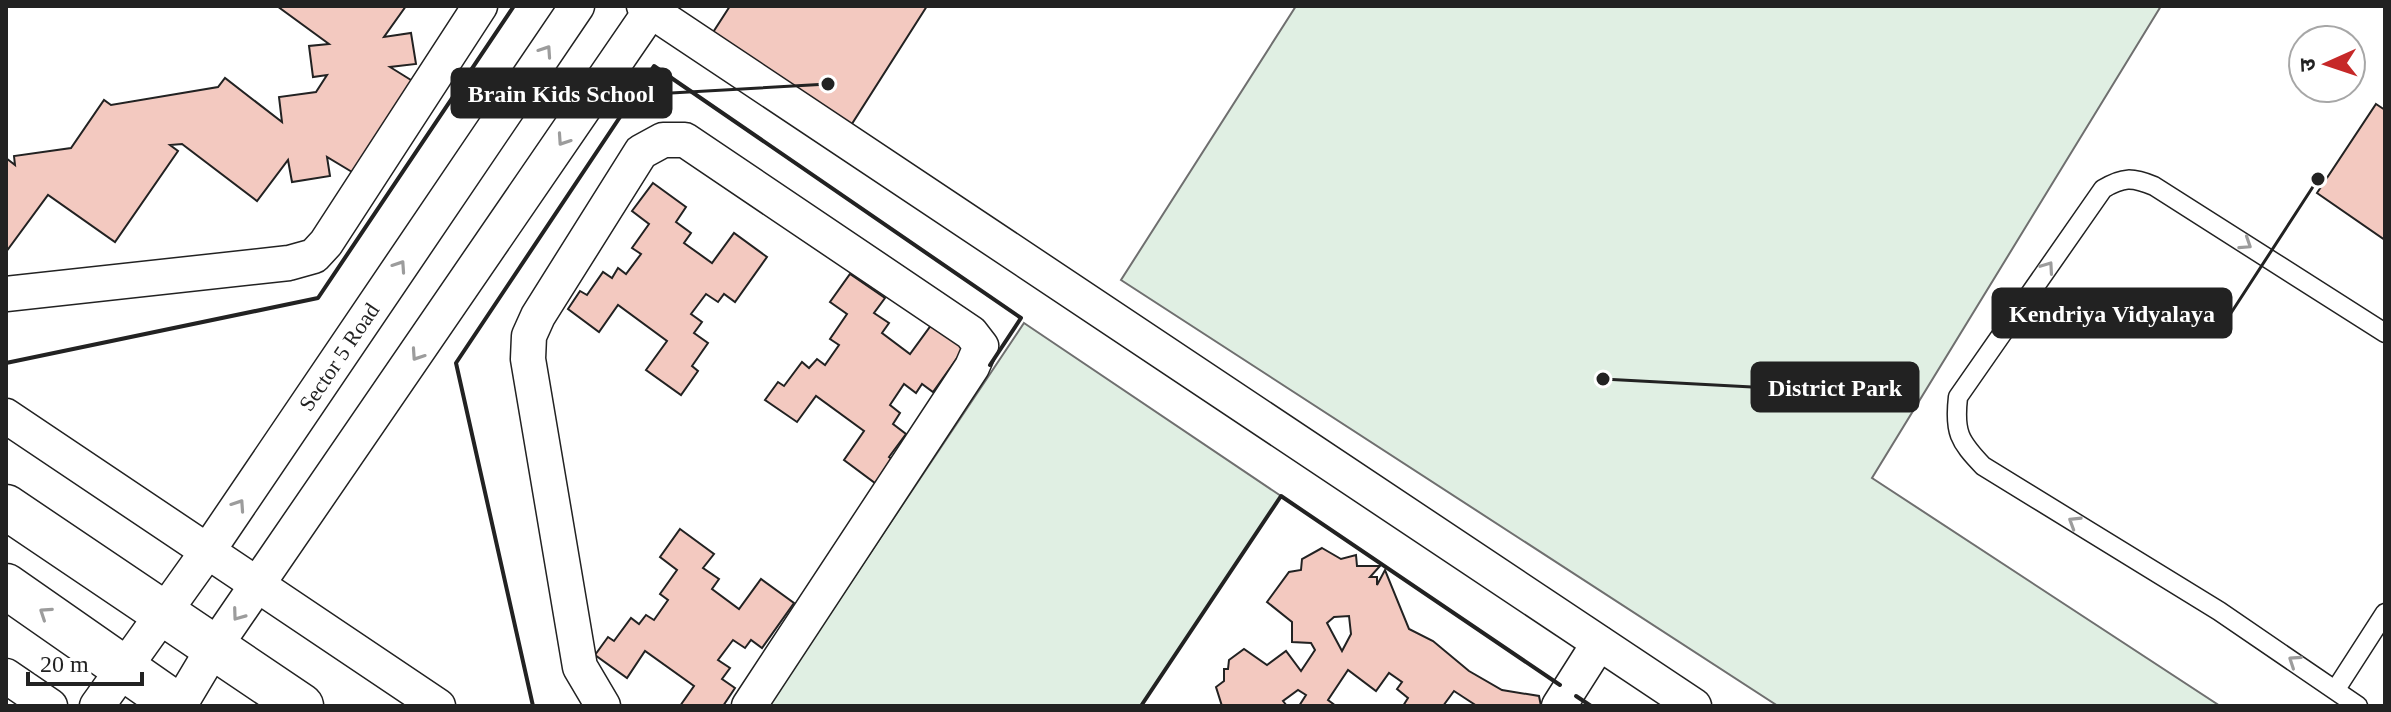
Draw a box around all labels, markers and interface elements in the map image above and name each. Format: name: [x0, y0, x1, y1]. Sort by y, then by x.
north arrow: [2287, 24, 2367, 104]
one-way arrow: [537, 46, 552, 60]
text: उ: [2295, 57, 2320, 72]
callout: Brain Kids School: [452, 69, 671, 117]
text: Brain Kids School: [468, 81, 655, 107]
one-way arrow: [558, 131, 573, 146]
one-way arrow: [2237, 235, 2252, 250]
one-way arrow: [391, 261, 406, 275]
one-way arrow: [2038, 261, 2053, 275]
callout: Kendriya Vidyalaya: [1993, 289, 2231, 337]
street label: Sector 5 Road: [294, 298, 384, 416]
text: Kendriya Vidyalaya: [2009, 301, 2215, 327]
one-way arrow: [412, 346, 427, 360]
callout: District Park: [1752, 363, 1918, 411]
text: District Park: [1768, 375, 1903, 401]
one-way arrow: [229, 499, 244, 513]
one-way arrow: [2069, 517, 2083, 532]
one-way arrow: [233, 607, 248, 621]
one-way arrow: [40, 608, 54, 623]
scale bar: [28, 636, 142, 686]
text: 20 m: [40, 651, 89, 677]
one-way arrow: [2288, 656, 2303, 671]

